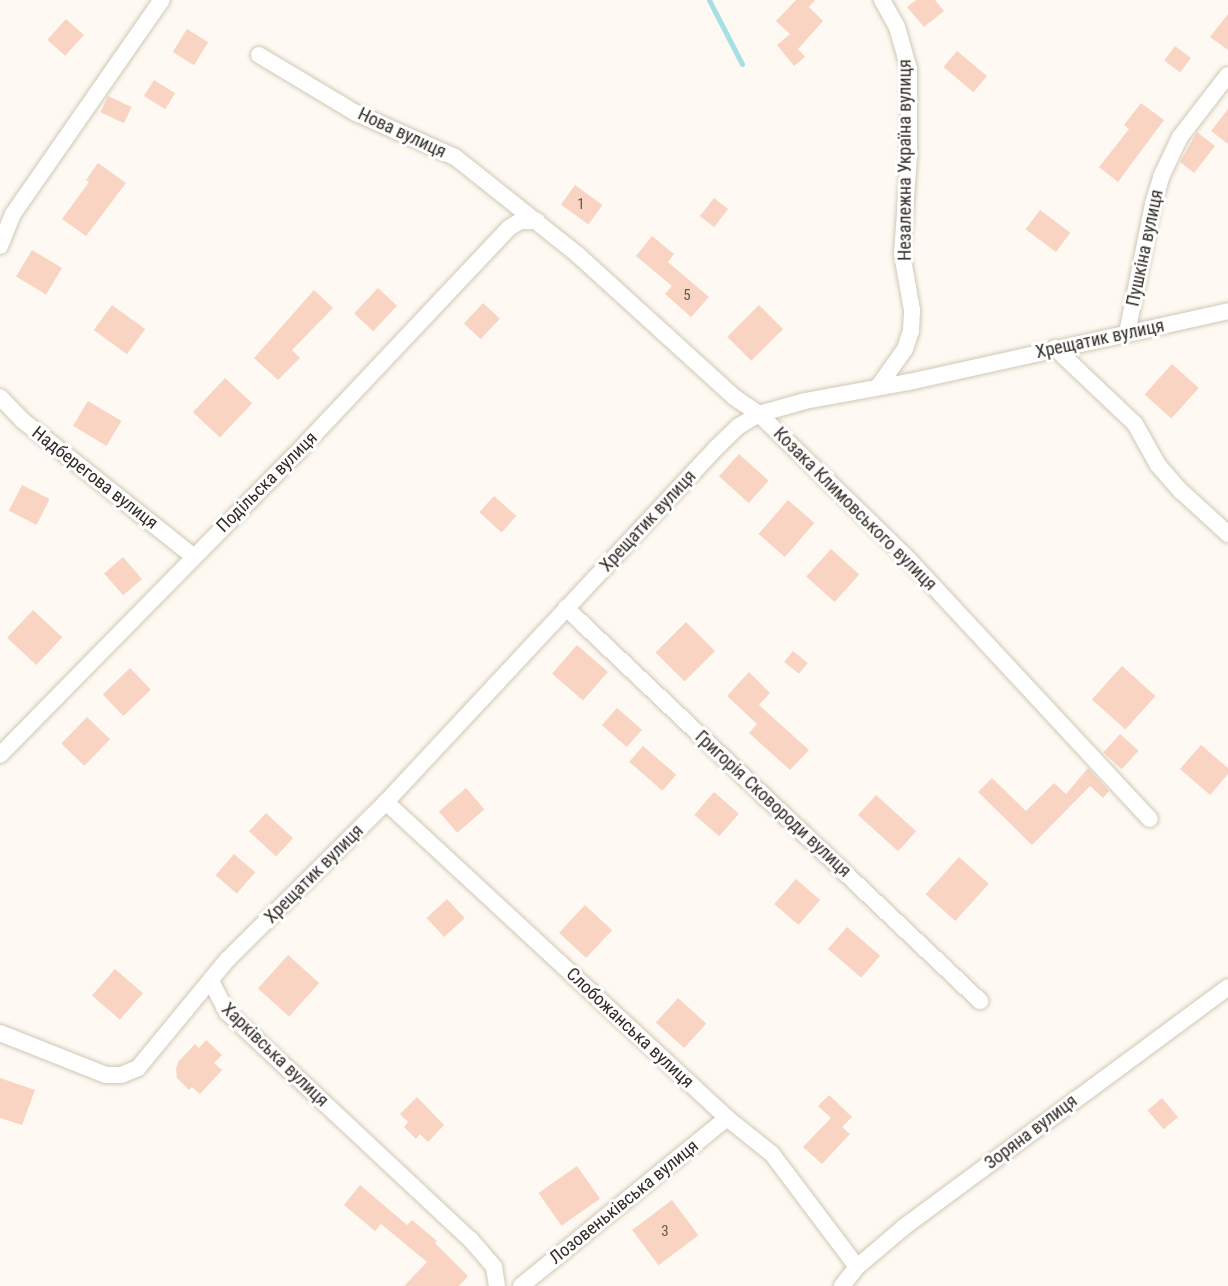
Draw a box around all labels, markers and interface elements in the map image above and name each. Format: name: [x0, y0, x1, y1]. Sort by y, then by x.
street label: Незалежна Україна вулиця: [894, 59, 916, 261]
street label: Нова вулиця: [355, 103, 449, 163]
street label: Пушкіна вулиця: [1122, 188, 1168, 308]
house number: 1: [577, 196, 585, 214]
house number: 5: [683, 287, 691, 305]
street label: Хрещатик вулиця: [1034, 315, 1166, 363]
street label: Надберегова вулиця: [28, 422, 162, 534]
street label: Козака Климовського вулиця: [769, 423, 941, 595]
street label: Подільска вулиця: [212, 427, 322, 537]
street label: Хрещатик вулиця: [595, 466, 701, 576]
street label: Григорія Сковороди вулиця: [691, 726, 855, 882]
street label: Хрещатик вулиця: [260, 820, 368, 928]
street label: Слобожанська вулиця: [562, 963, 698, 1093]
street label: Харківська вулиця: [217, 999, 333, 1111]
street label: Зоряна вулиця: [980, 1090, 1082, 1174]
street label: Лозовеньківська вулиця: [545, 1135, 703, 1269]
house number: 3: [661, 1223, 669, 1241]

